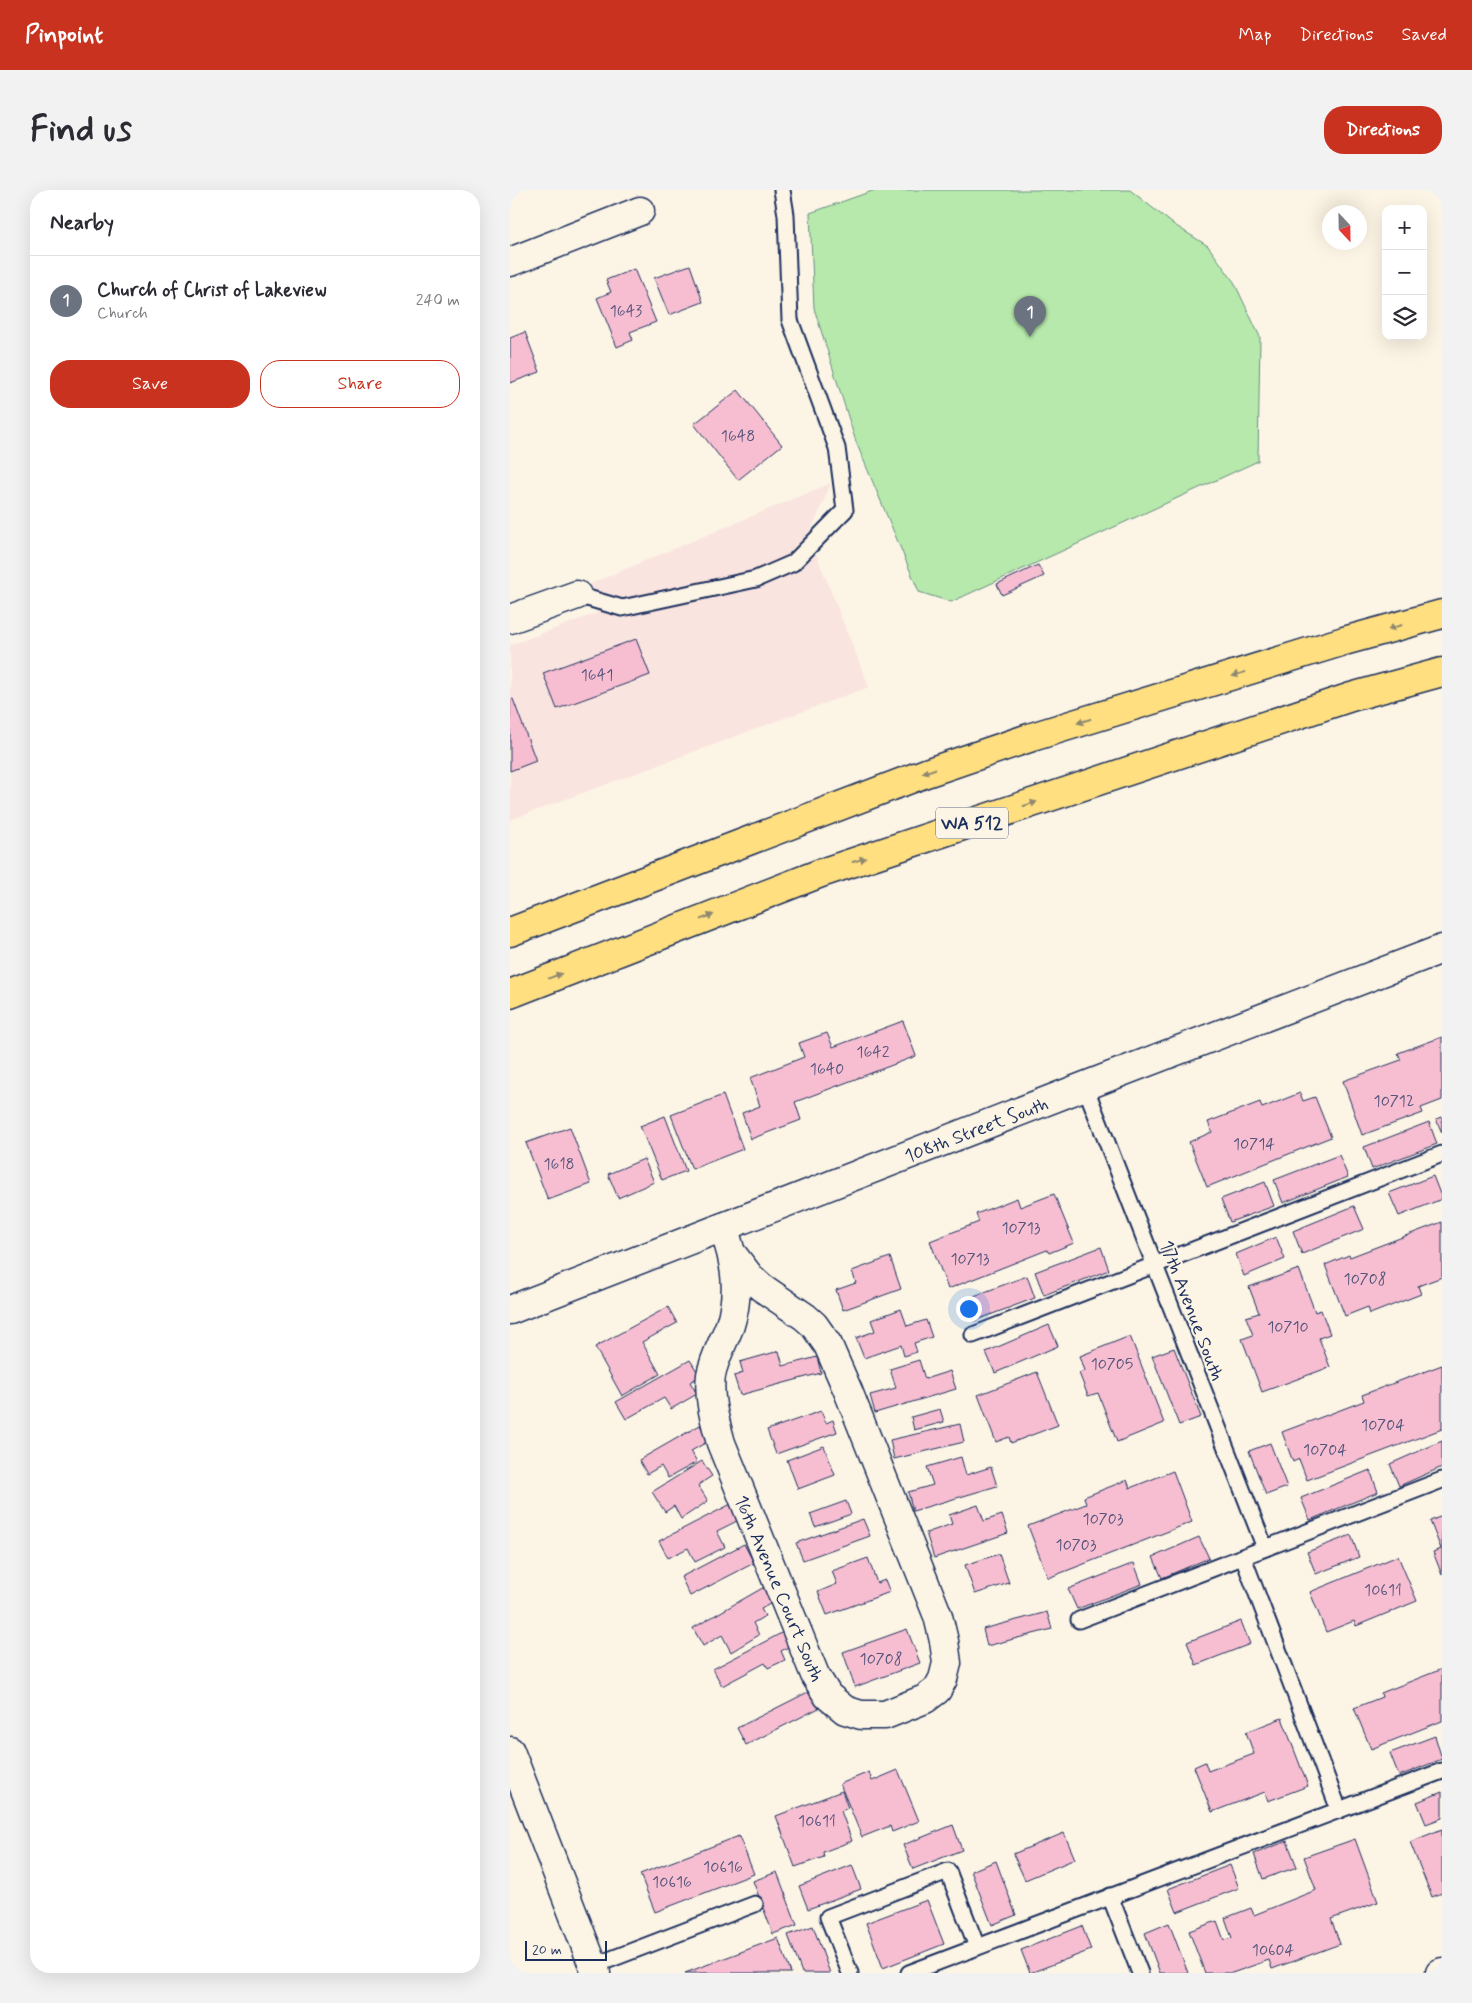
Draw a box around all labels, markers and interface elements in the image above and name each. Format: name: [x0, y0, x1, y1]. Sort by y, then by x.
text: Pinpoint: [25, 20, 103, 51]
text: Map: [1239, 23, 1272, 47]
text: Directions: [1300, 23, 1374, 47]
text: Saved: [1402, 23, 1447, 47]
button: Directions: [1324, 106, 1442, 154]
text: Find us: [30, 107, 132, 153]
north arrow: [1322, 205, 1367, 250]
map controls: [1382, 205, 1427, 340]
button: +: [1382, 205, 1427, 250]
text: Nearby: [50, 209, 114, 237]
button: −: [1382, 250, 1427, 295]
text: Church of Christ of Lakeview: [97, 278, 326, 303]
text: 1: [62, 290, 70, 311]
text: 240 m: [416, 290, 460, 311]
button: layers: [1382, 295, 1427, 340]
pin: 1: [1014, 296, 1046, 337]
house number: 1643: [610, 301, 642, 322]
text: Church: [97, 303, 148, 324]
button: Save: [50, 360, 250, 408]
button: Share: [260, 360, 460, 408]
house number: 1648: [721, 426, 755, 447]
one-way arrow: [1387, 623, 1403, 631]
house number: 1641: [581, 665, 613, 686]
one-way arrow: [1232, 670, 1247, 678]
one-way arrow: [1076, 718, 1091, 726]
one-way arrow: [922, 768, 937, 776]
one-way arrow: [1023, 799, 1038, 807]
road number: WA 512: [936, 808, 1008, 838]
one-way arrow: [852, 856, 867, 864]
one-way arrow: [700, 913, 715, 921]
one-way arrow: [548, 972, 563, 979]
house number: 1642: [856, 1042, 890, 1063]
house number: 1640: [810, 1059, 844, 1080]
house number: 10712: [1374, 1091, 1414, 1112]
street label: 108th Street South: [901, 1092, 1052, 1169]
house number: 10714: [1233, 1134, 1275, 1155]
house number: 1618: [543, 1154, 575, 1175]
house number: 10713: [1001, 1218, 1041, 1239]
street label: 17th Avenue South: [1153, 1237, 1230, 1384]
house number: 10713: [950, 1249, 990, 1270]
house number: 10708: [1344, 1269, 1386, 1290]
your location: [956, 1296, 982, 1322]
house number: 10710: [1267, 1317, 1309, 1338]
house number: 10705: [1091, 1354, 1133, 1375]
house number: 10704: [1361, 1415, 1405, 1436]
house number: 10704: [1303, 1440, 1347, 1461]
street label: 16th Avenue Court South: [728, 1492, 829, 1686]
house number: 10703: [1083, 1509, 1124, 1530]
house number: 10703: [1056, 1535, 1097, 1556]
house number: 10611: [1364, 1580, 1402, 1601]
house number: 10708: [860, 1649, 902, 1670]
house number: 10611: [798, 1811, 836, 1832]
house number: 10616: [703, 1857, 743, 1878]
house number: 10616: [652, 1872, 692, 1893]
scale bar: [525, 1938, 608, 1961]
house number: 10604: [1252, 1940, 1295, 1961]
text: 20 m: [532, 1941, 562, 1959]

